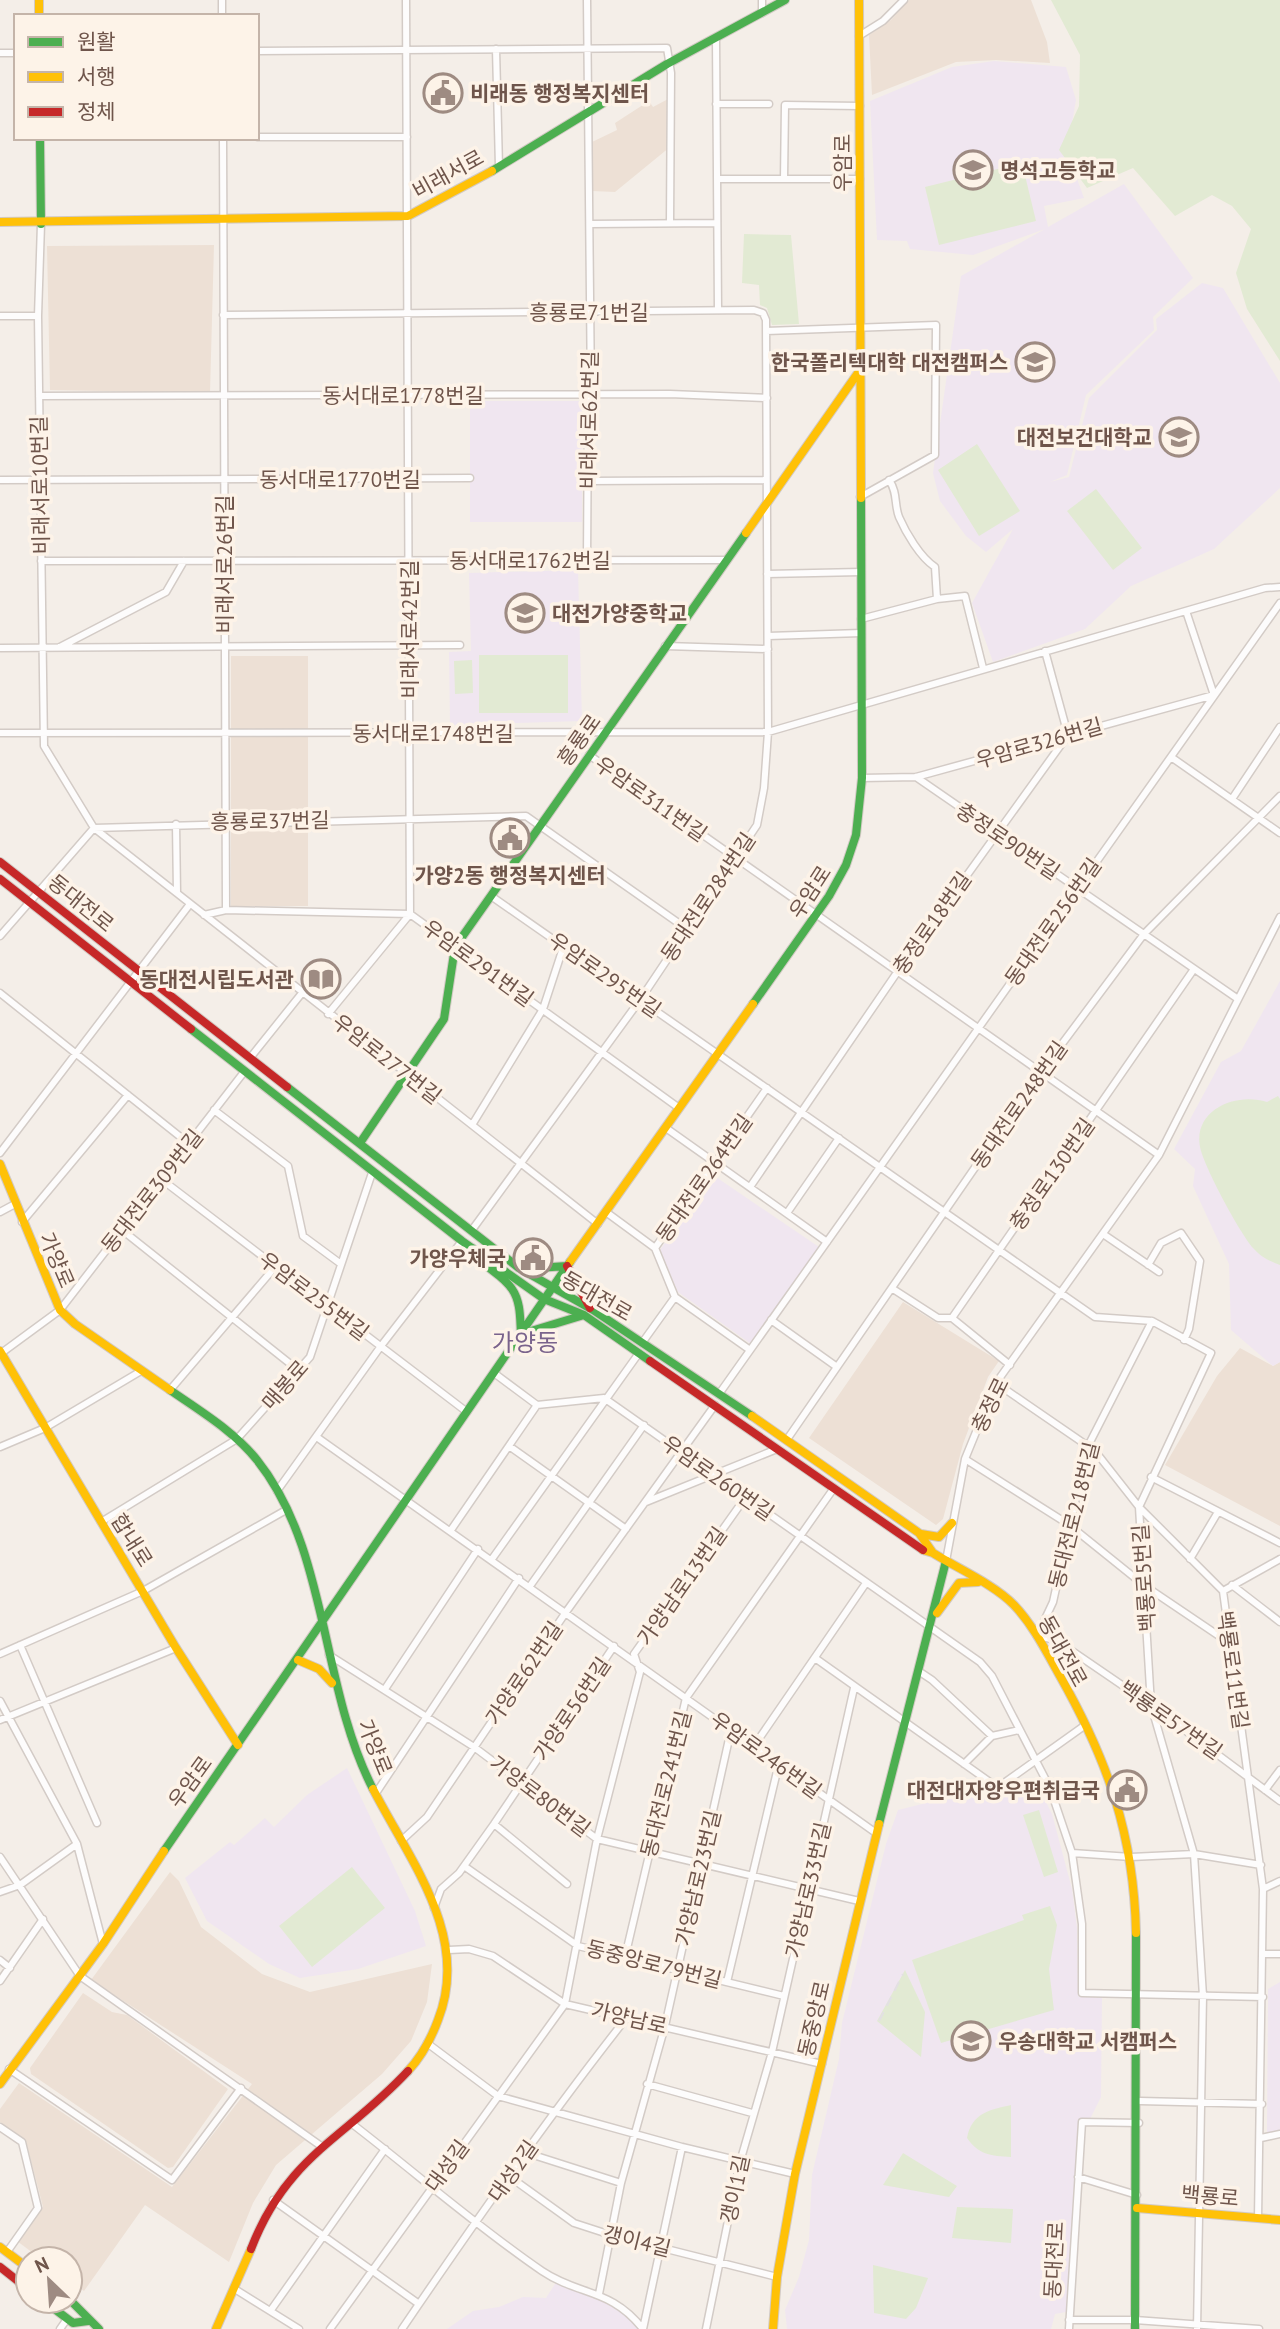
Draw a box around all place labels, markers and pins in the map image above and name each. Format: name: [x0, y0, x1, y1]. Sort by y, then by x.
public building icon: 비래동 행정복지센터: [422, 72, 464, 114]
place label: 비래동 행정복지센터: [470, 80, 649, 107]
school or university icon: 명석고등학교: [952, 149, 994, 191]
place label: 명석고등학교: [1000, 157, 1116, 184]
school or university icon: 한국폴리텍대학 대전캠퍼스: [1014, 341, 1056, 383]
place label: 한국폴리텍대학 대전캠퍼스: [771, 349, 1008, 376]
school or university icon: 대전보건대학교: [1158, 416, 1200, 458]
place label: 대전보건대학교: [1017, 424, 1152, 451]
school or university icon: 대전가양중학교: [504, 592, 546, 634]
place label: 대전가양중학교: [552, 600, 687, 627]
public building icon: 가양2동 행정복지센터: [489, 817, 531, 859]
place label: 가양2동 행정복지센터: [414, 862, 606, 889]
library icon: 동대전시립도서관: [300, 958, 342, 1000]
place label: 동대전시립도서관: [139, 966, 294, 993]
public building icon: 가양우체국: [512, 1237, 554, 1279]
place label: 가양우체국: [409, 1245, 506, 1272]
public building icon: 대전대자양우편취급국: [1106, 1769, 1148, 1811]
place label: 대전대자양우편취급국: [907, 1777, 1100, 1804]
school or university icon: 우송대학교 서캠퍼스: [950, 2020, 992, 2062]
place label: 우송대학교 서캠퍼스: [998, 2028, 1177, 2055]

